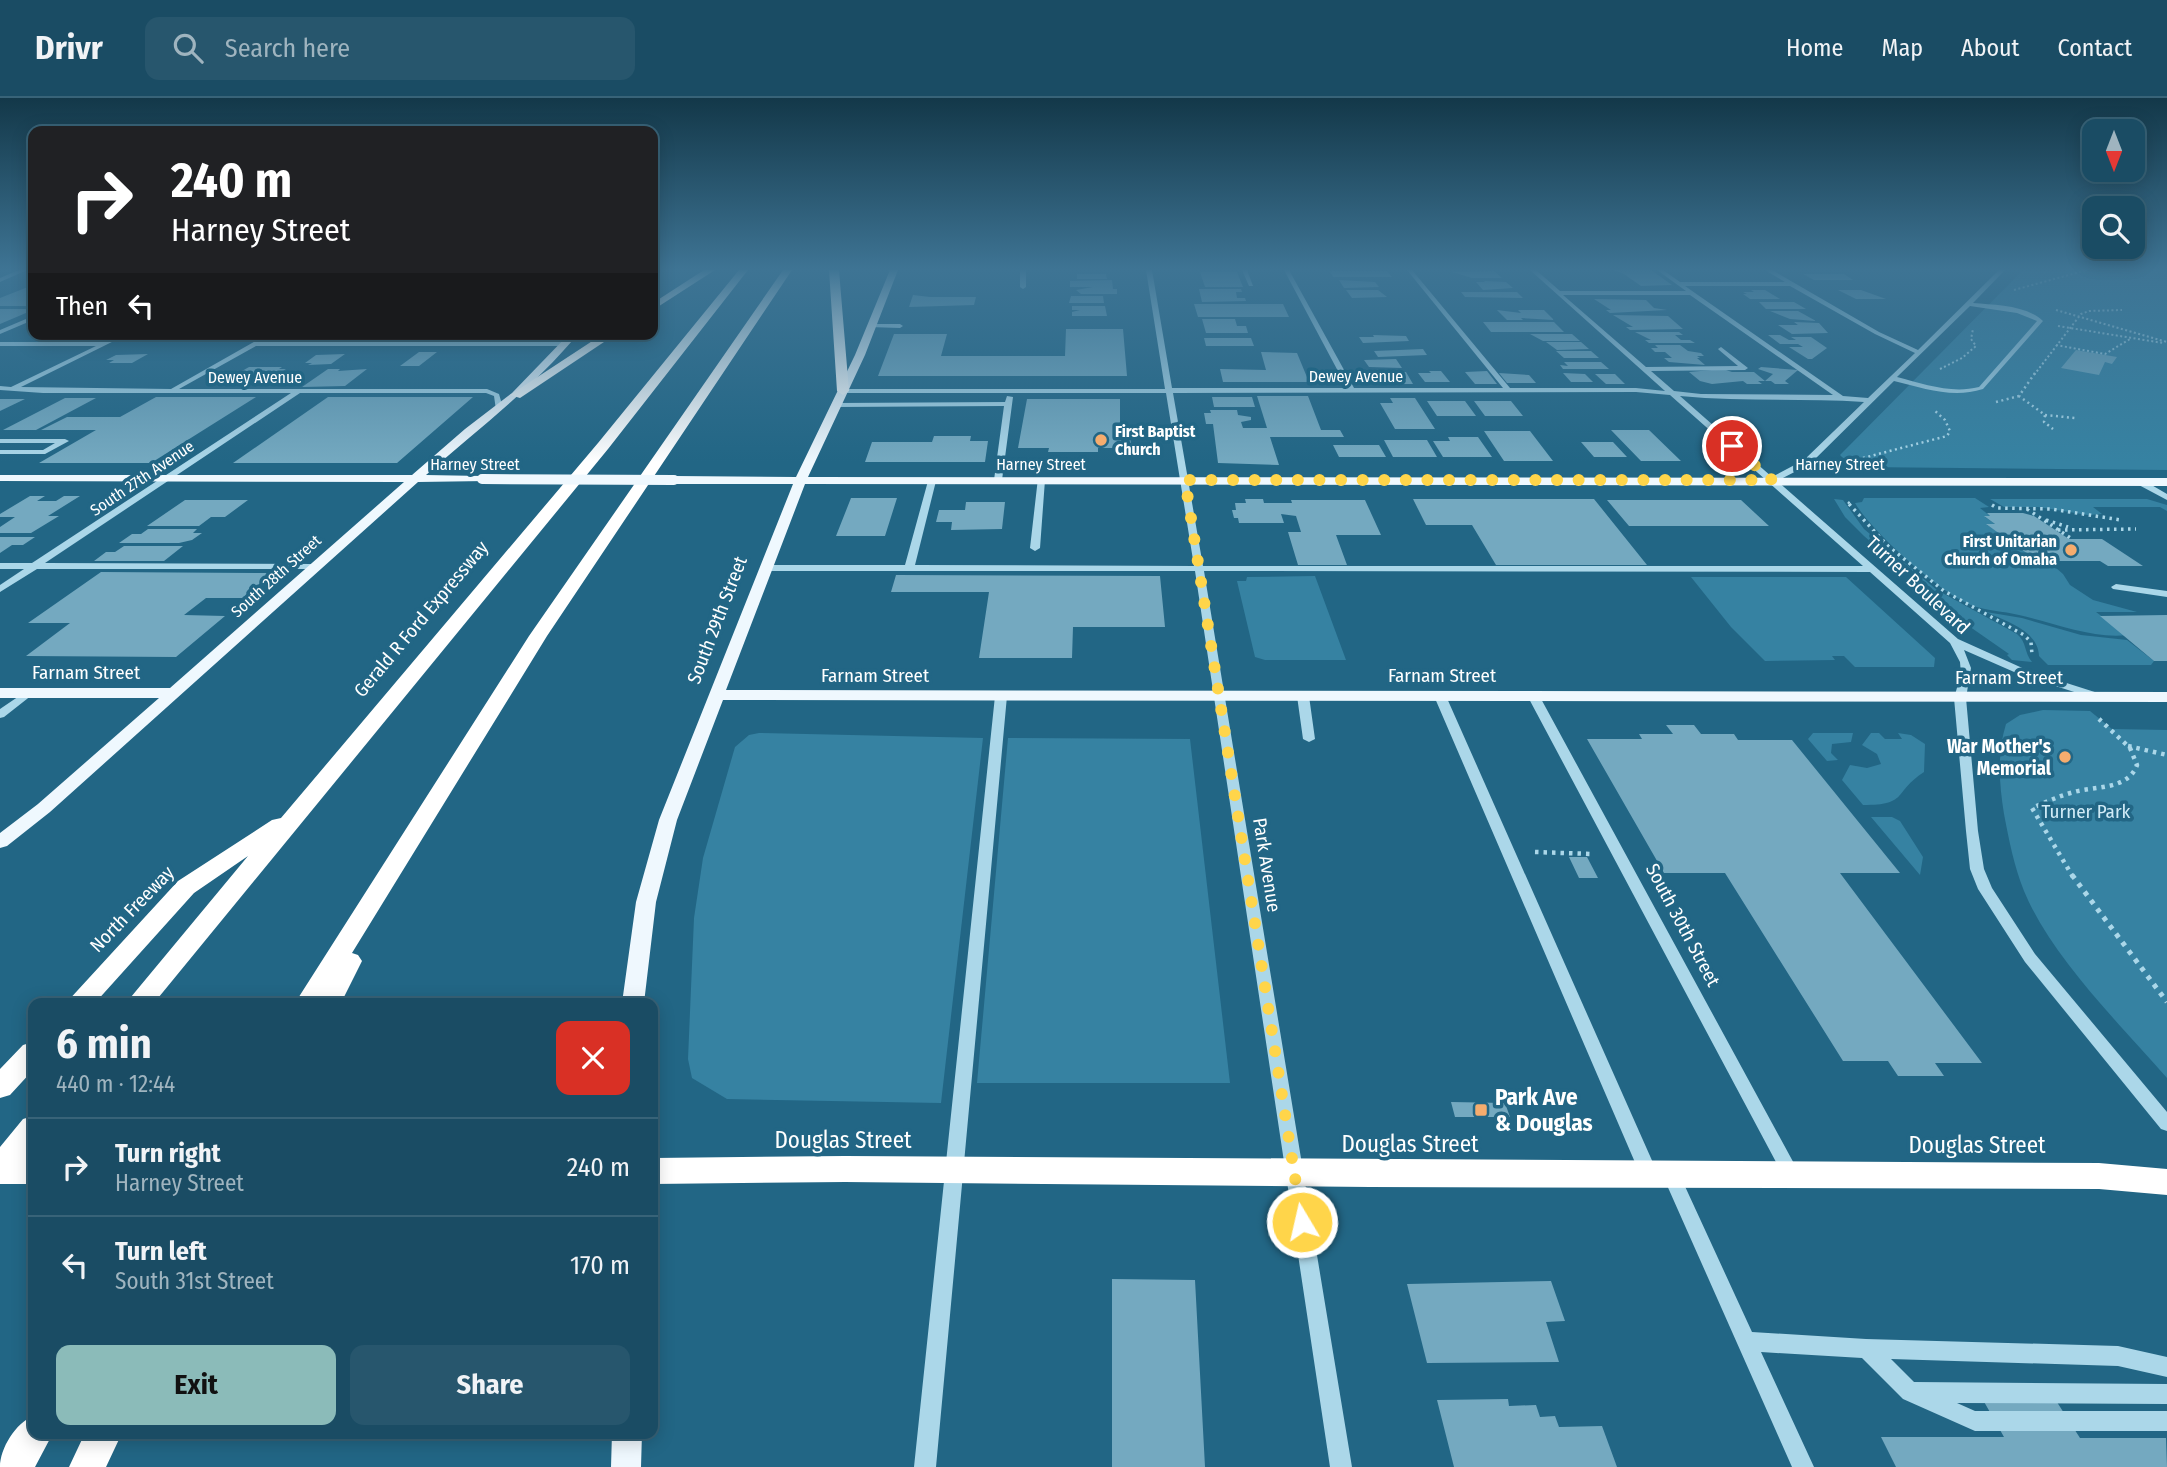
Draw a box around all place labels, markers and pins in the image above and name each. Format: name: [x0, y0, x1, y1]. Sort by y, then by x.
pin: [1702, 416, 1762, 476]
place label: First Baptist Church: [1115, 422, 1196, 459]
marker: First Baptist Church: [1093, 432, 1109, 448]
place label: First Unitarian Church of Omaha: [1944, 532, 2057, 569]
marker: First Unitarian Church of Omaha: [2063, 542, 2079, 558]
place label: War Mother's Memorial: [1947, 735, 2052, 780]
marker: War Mother's Memorial: [2057, 749, 2073, 765]
place label: Park Ave & Douglas: [1495, 1083, 1593, 1137]
marker: Park Ave & Douglas: [1473, 1102, 1489, 1118]

